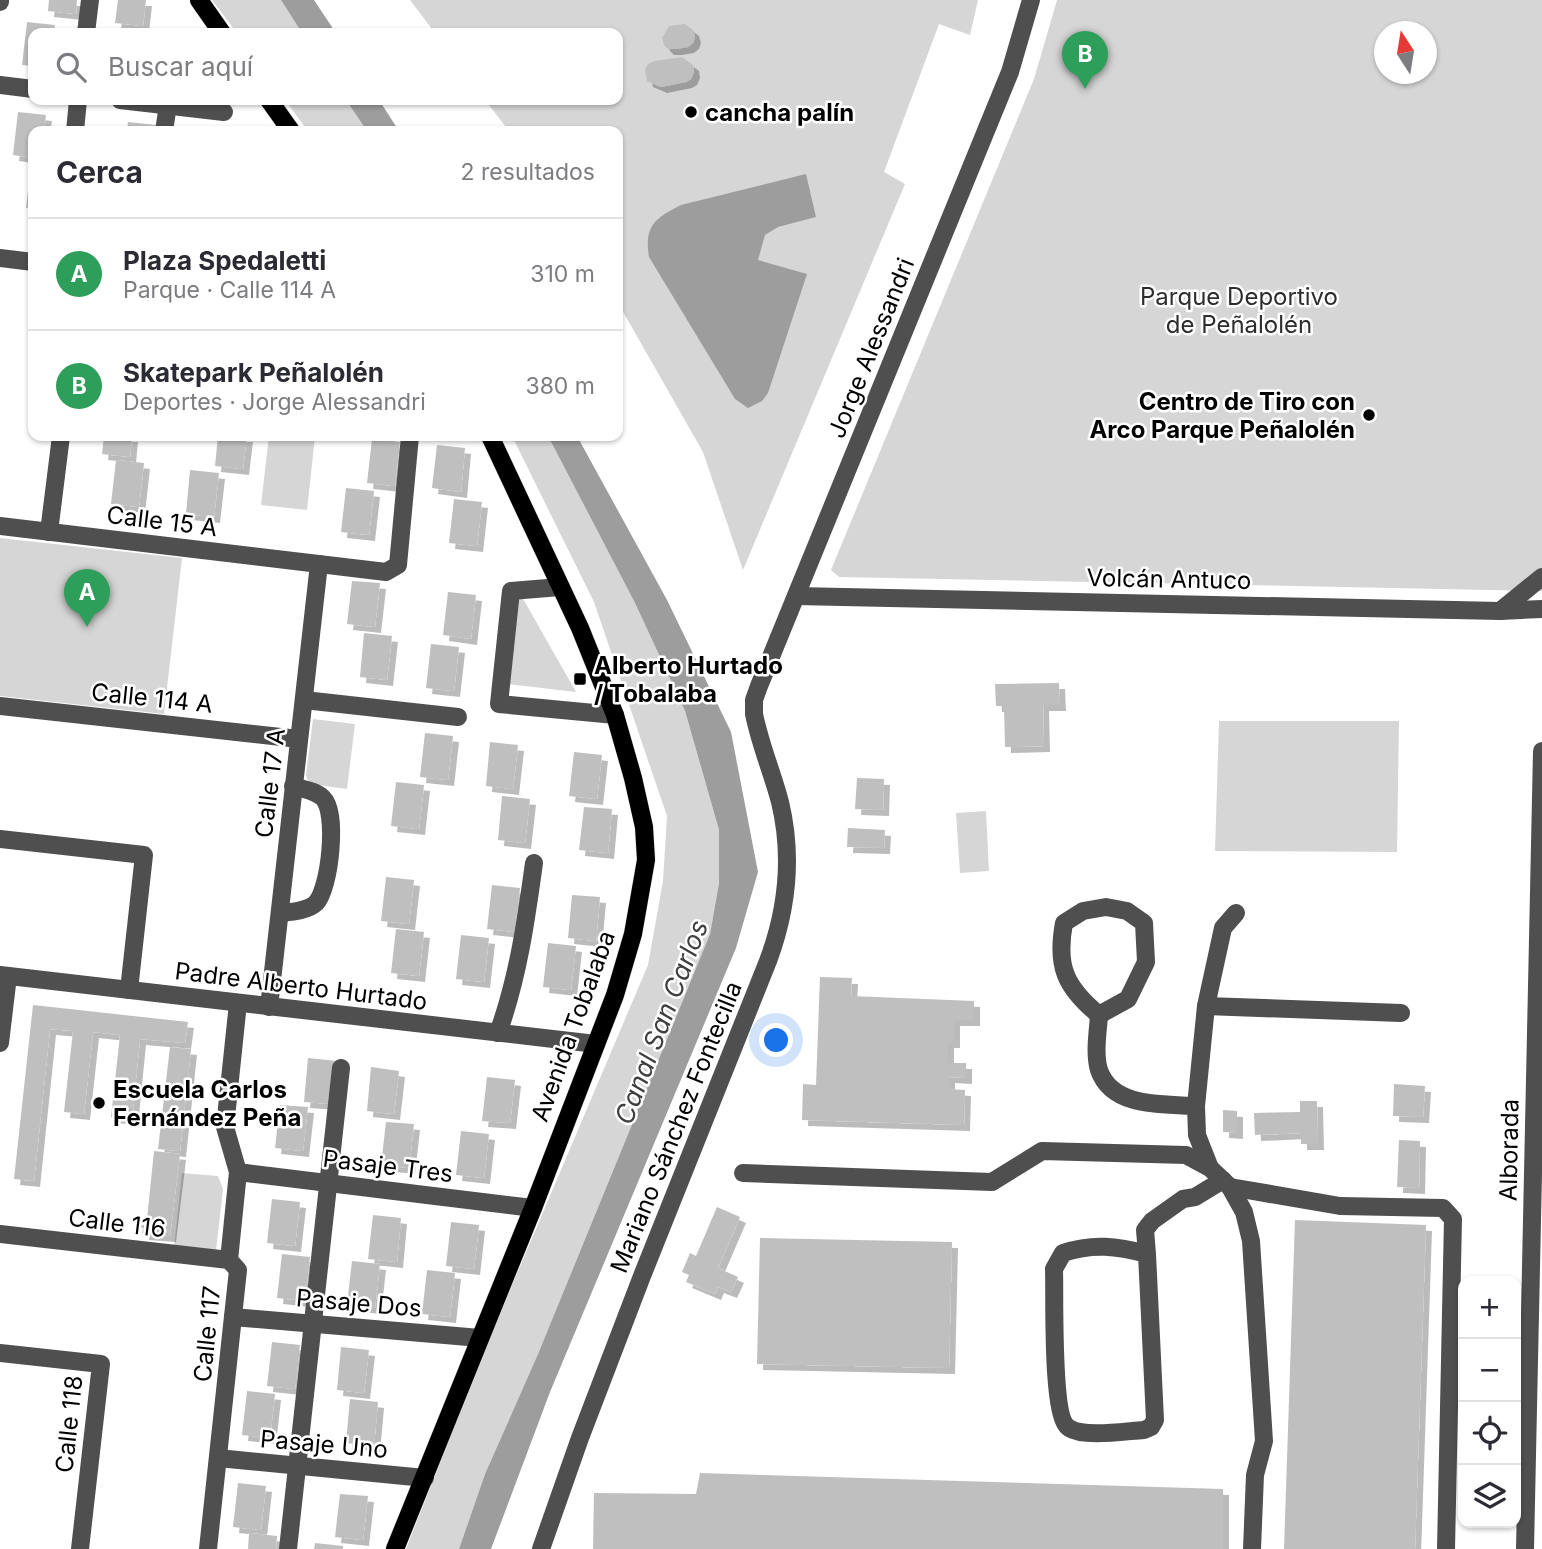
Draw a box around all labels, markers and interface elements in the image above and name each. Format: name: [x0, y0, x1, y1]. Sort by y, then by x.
north arrow: [1374, 21, 1437, 84]
search box: [28, 28, 623, 105]
pin: B: [1062, 31, 1108, 89]
icon: search: [52, 48, 90, 86]
text: Buscar aquí: [108, 51, 253, 82]
place label: cancha palín: [705, 98, 854, 127]
marker: cancha palín: [683, 104, 699, 120]
text: Cerca: [56, 154, 143, 190]
text: 2 resultados: [461, 158, 595, 186]
text: Plaza Spedaletti: [123, 245, 326, 276]
street label: Jorge Alessandri: [822, 254, 920, 442]
text: A: [70, 260, 88, 288]
text: 310 m: [530, 260, 595, 288]
text: Parque · Calle 114 A: [123, 276, 336, 304]
park label: Parque Deportivo de Peñalolén: [1140, 282, 1338, 339]
text: Skatepark Peñalolén: [123, 357, 384, 388]
text: B: [71, 372, 87, 400]
text: 380 m: [525, 372, 595, 400]
place label: Centro de Tiro con Arco Parque Peñalolén: [1089, 387, 1355, 444]
text: Deportes · Jorge Alessandri: [123, 388, 426, 416]
marker: Centro de Tiro con Arco Parque Peñalolén: [1361, 407, 1377, 423]
street label: Calle 15 A: [105, 500, 219, 542]
street label: Volcán Antuco: [1086, 563, 1252, 595]
pin: A: [64, 569, 110, 627]
place label: Alberto Hurtado / Tobalaba: [594, 651, 783, 708]
marker: Alberto Hurtado / Tobalaba: [572, 671, 588, 687]
street label: Calle 114 A: [90, 677, 214, 719]
street label: Calle 17 A: [249, 727, 291, 839]
water label: Canal San Carlos: [608, 916, 714, 1128]
street label: Avenida Tobalaba: [525, 927, 621, 1125]
street label: Padre Alberto Hurtado: [173, 956, 429, 1016]
street label: Mariano Sánchez Fontecilla: [604, 977, 748, 1277]
your location: [759, 1023, 793, 1057]
place label: Escuela Carlos Fernández Peña: [113, 1075, 301, 1132]
marker: Escuela Carlos Fernández Peña: [91, 1095, 107, 1111]
street label: Alborada: [1494, 1099, 1524, 1201]
street label: Pasaje Tres: [321, 1144, 455, 1188]
street label: Calle 116: [67, 1203, 167, 1243]
map controls: [1458, 1276, 1521, 1528]
button: +: [1458, 1276, 1521, 1339]
street label: Pasaje Dos: [295, 1283, 423, 1323]
street label: Calle 117: [188, 1285, 226, 1383]
button: −: [1458, 1339, 1521, 1402]
street label: Calle 118: [49, 1374, 89, 1474]
button: locate: [1458, 1402, 1521, 1465]
street label: Pasaje Uno: [259, 1424, 389, 1464]
button: layers: [1458, 1465, 1521, 1528]

